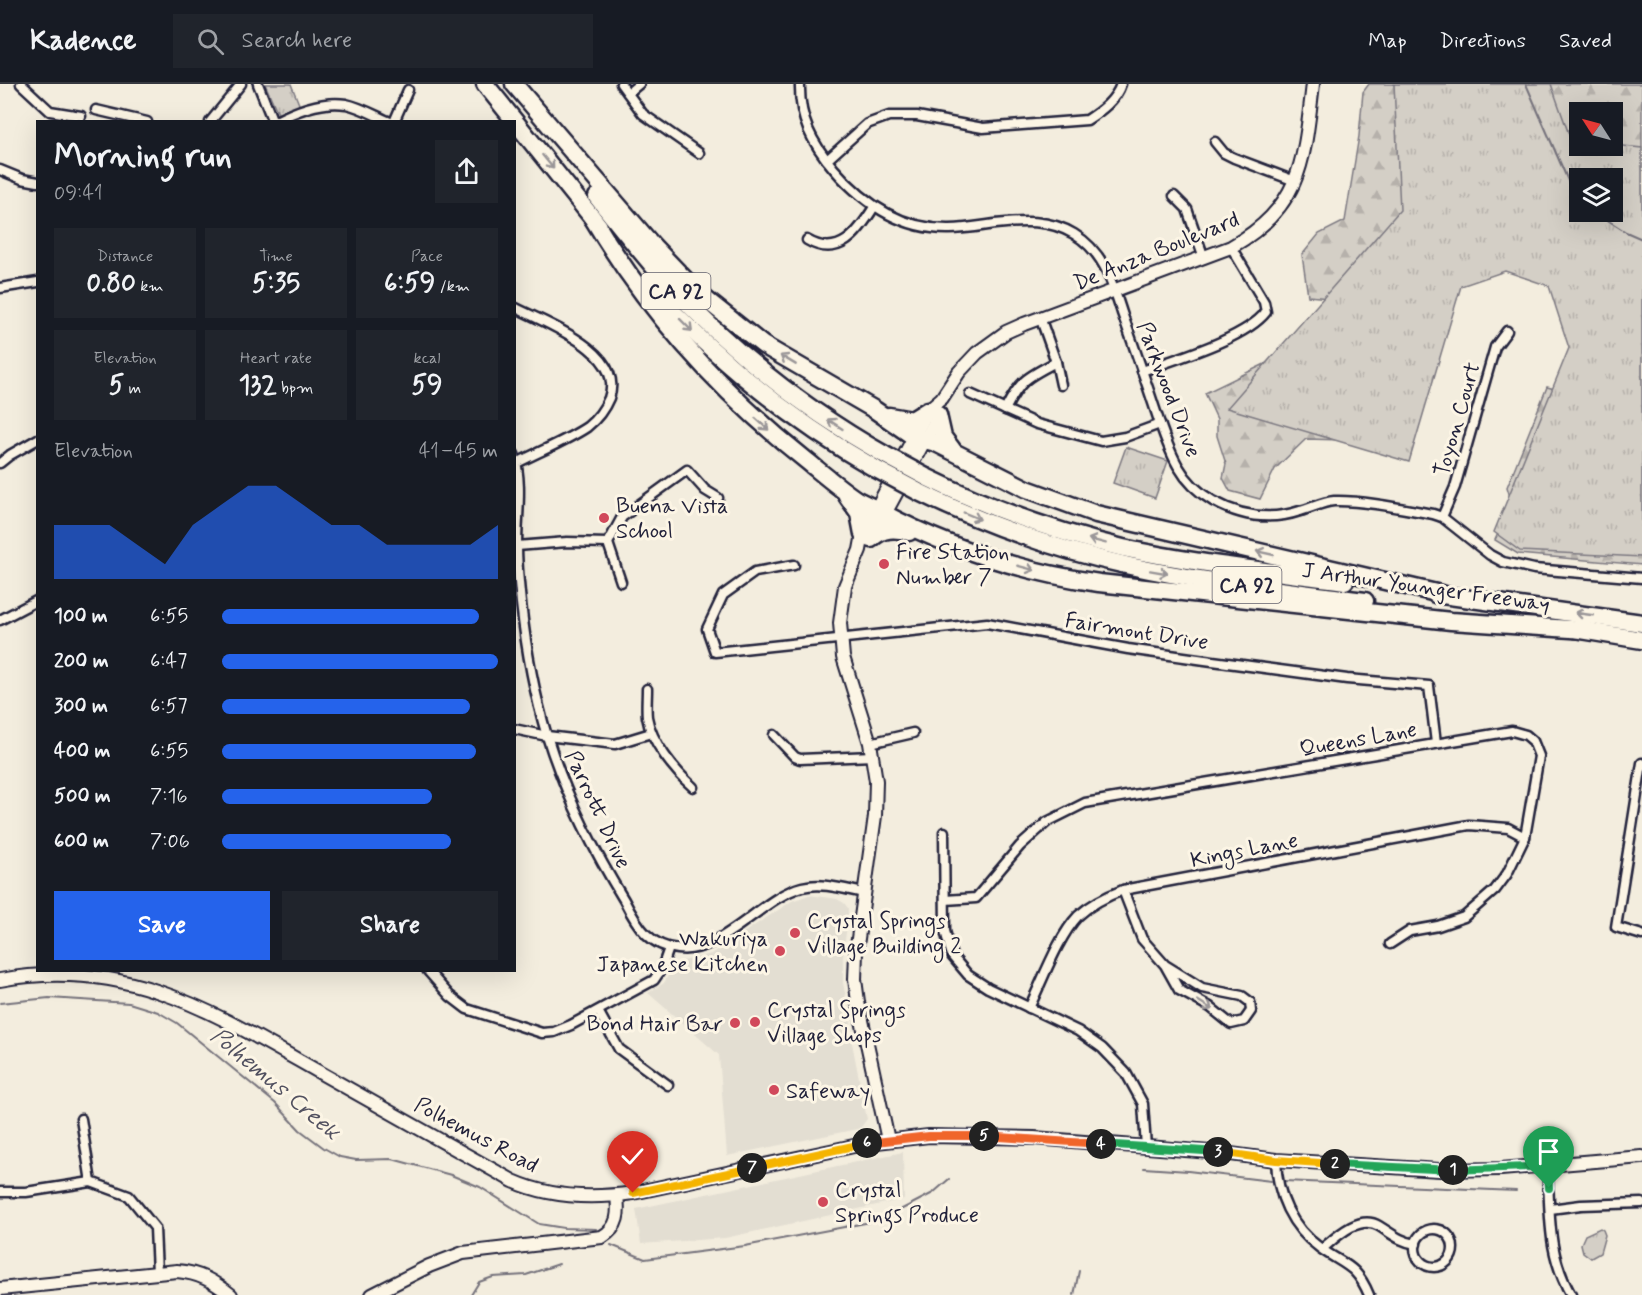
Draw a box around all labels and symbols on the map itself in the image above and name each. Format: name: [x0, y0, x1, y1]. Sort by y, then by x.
north arrow: [1569, 102, 1623, 156]
one-way arrow: [541, 154, 555, 169]
street label: De Anza Boulevard: [1070, 206, 1244, 298]
road number: CA 92: [642, 273, 710, 309]
one-way arrow: [678, 317, 693, 332]
street label: Parkwood Drive: [1129, 318, 1207, 462]
one-way arrow: [780, 354, 797, 366]
street label: Toyon Court: [1428, 359, 1488, 480]
one-way arrow: [754, 417, 769, 431]
one-way arrow: [827, 418, 844, 430]
place label: Buena Vista School: [616, 493, 728, 546]
marker: Buena Vista School: [597, 511, 611, 525]
one-way arrow: [963, 511, 981, 522]
one-way arrow: [1088, 535, 1107, 546]
place label: Fire Station Number 7: [896, 539, 1009, 592]
one-way arrow: [1256, 547, 1275, 559]
marker: Fire Station Number 7: [877, 557, 891, 571]
street label: J Arthur Younger Freeway: [1300, 557, 1552, 620]
one-way arrow: [1016, 563, 1035, 575]
one-way arrow: [1148, 567, 1168, 578]
road number: CA 92: [1212, 567, 1282, 603]
street label: Fairmont Drive: [1063, 607, 1210, 657]
one-way arrow: [1575, 608, 1595, 619]
street label: Queens Lane: [1297, 716, 1419, 764]
street label: Parrott Drive: [558, 746, 637, 873]
street label: Kings Lane: [1188, 827, 1301, 878]
place label: Crystal Springs Village Building 2: [807, 908, 961, 964]
place label: Wakuriya Japanese Kitchen: [597, 926, 768, 979]
marker: Crystal Springs Village Building 2: [788, 926, 802, 940]
marker: Wakuriya Japanese Kitchen: [773, 944, 787, 958]
place label: Crystal Springs Village Shops: [767, 997, 906, 1051]
one-way arrow: [1196, 999, 1213, 1011]
place label: Bond Hair Bar: [587, 1011, 723, 1039]
marker: Crystal Springs Village Shops: [748, 1015, 762, 1029]
marker: Bond Hair Bar: [728, 1016, 742, 1030]
water label: Polhemus Creek: [204, 1021, 347, 1148]
place label: Safeway: [786, 1078, 870, 1106]
marker: Safeway: [767, 1083, 781, 1097]
street label: Polhemus Road: [409, 1091, 543, 1180]
pin: 5: [969, 1121, 999, 1151]
pin: [1523, 1126, 1574, 1188]
pin: 6: [852, 1128, 882, 1158]
pin: 4: [1086, 1129, 1116, 1159]
pin: [607, 1131, 658, 1193]
pin: 3: [1203, 1137, 1233, 1167]
pin: 2: [1320, 1149, 1350, 1179]
pin: 7: [737, 1153, 767, 1183]
pin: 1: [1438, 1155, 1468, 1185]
place label: Crystal Springs Produce: [835, 1177, 979, 1233]
marker: Crystal Springs Produce: [816, 1195, 830, 1209]

